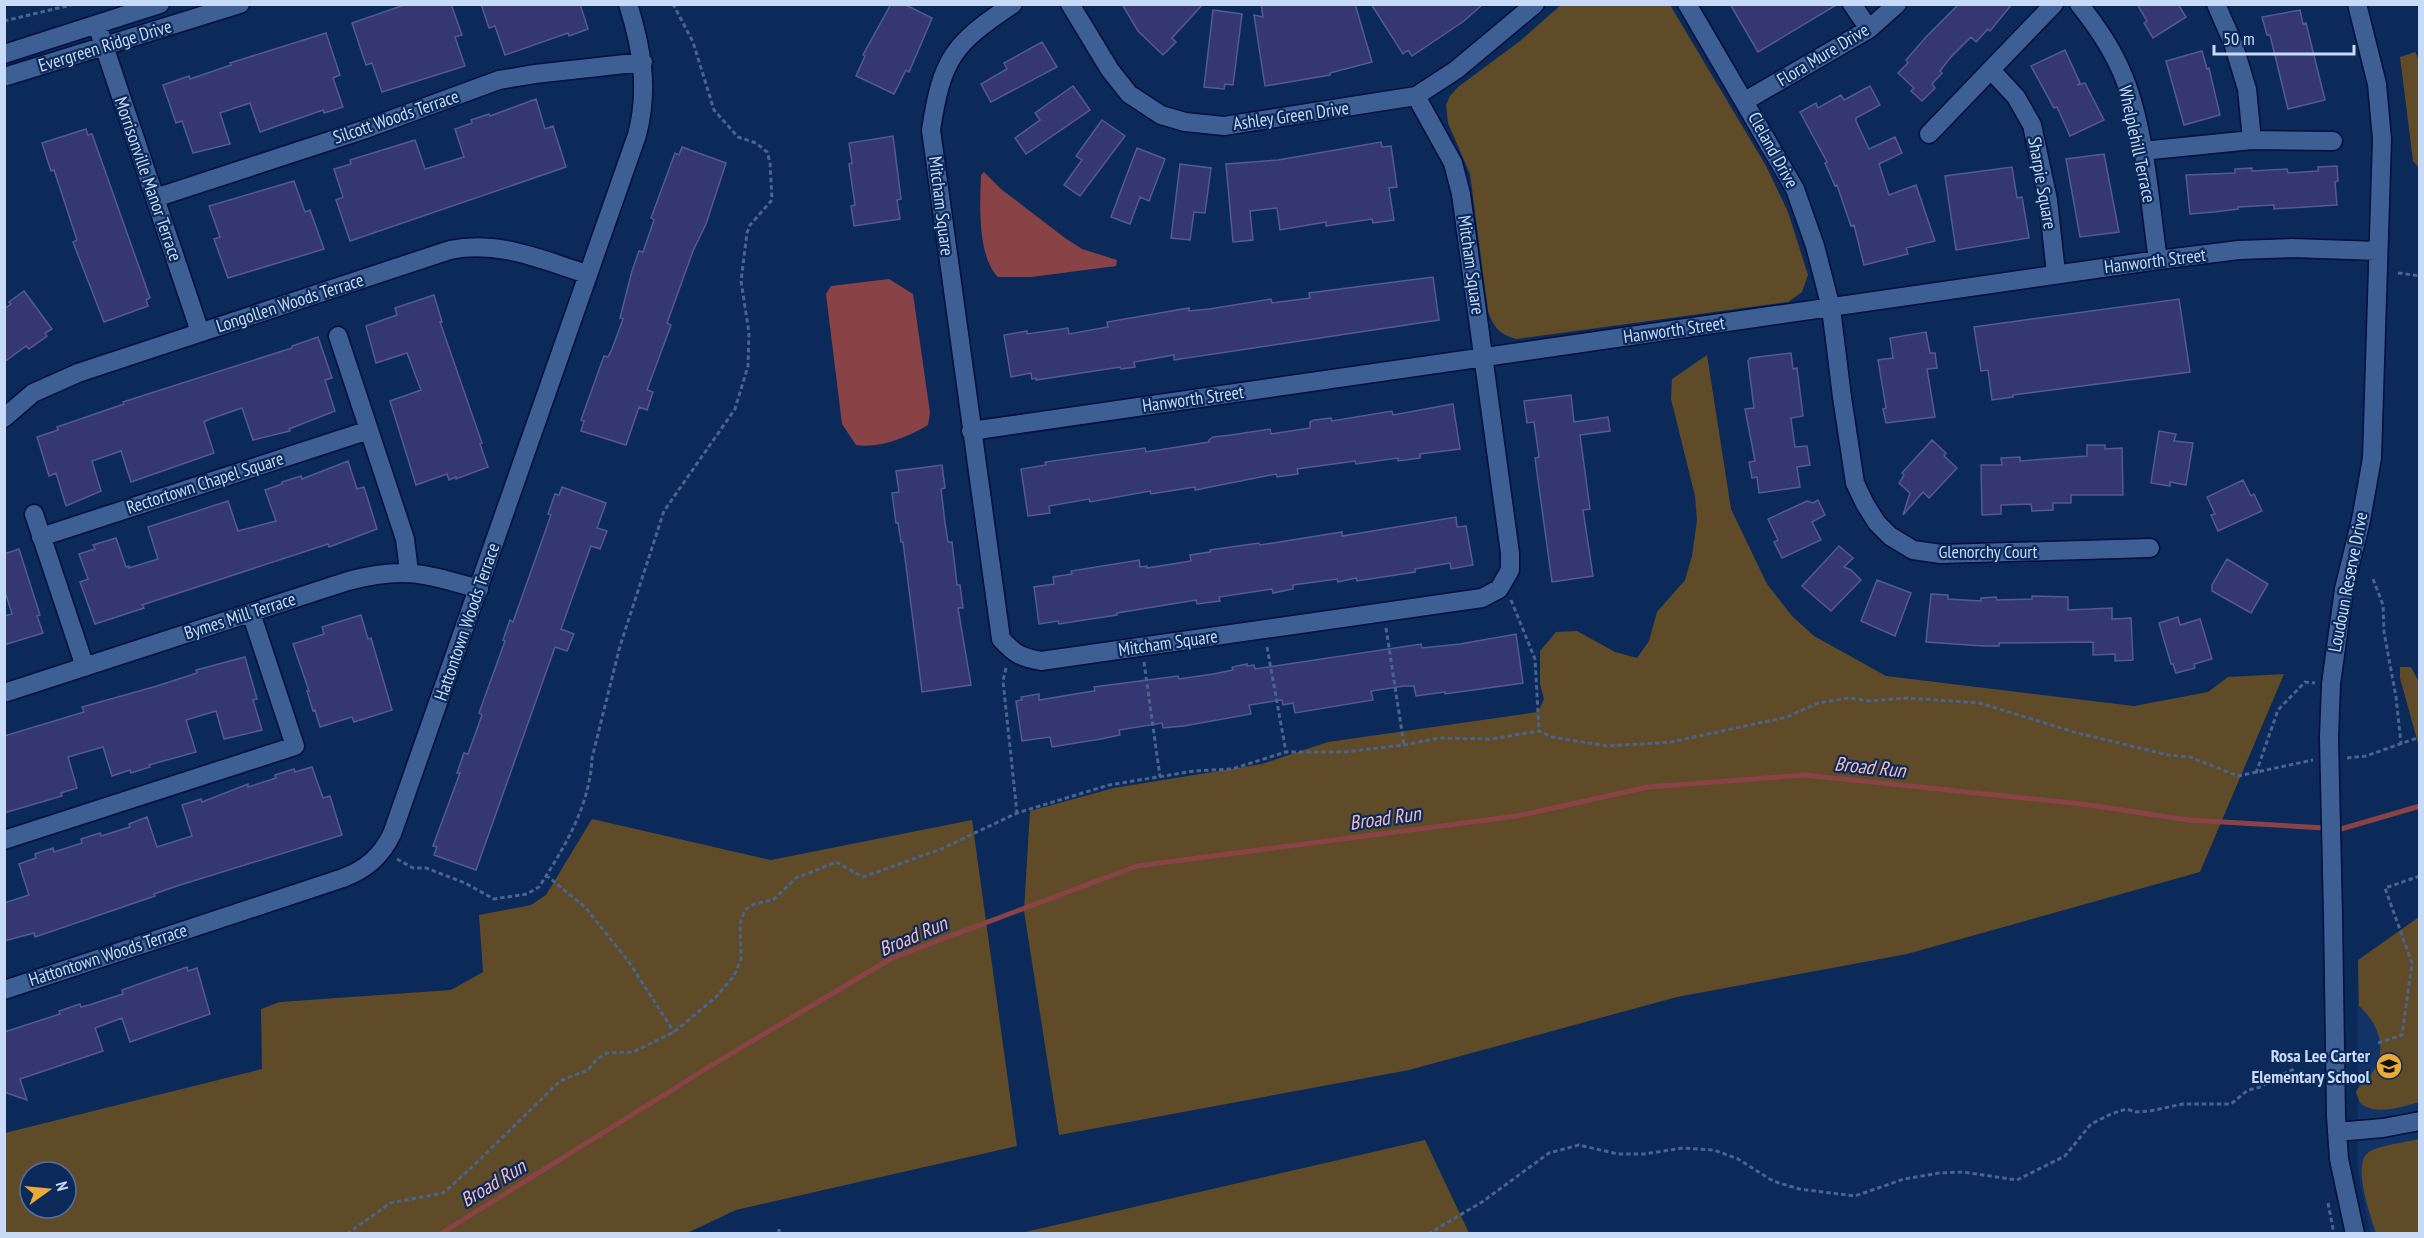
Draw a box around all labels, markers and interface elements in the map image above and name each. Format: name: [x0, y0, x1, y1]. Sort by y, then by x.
street label: Evergreen Ridge Drive: [35, 14, 174, 77]
street label: Flora Mure Drive: [1772, 18, 1873, 91]
scale bar: [2214, 18, 2354, 56]
text: 50 m: [2223, 27, 2255, 50]
street label: Whelplehill Terrace: [2114, 83, 2161, 204]
street label: Silcott Woods Terrace: [330, 84, 462, 149]
street label: Morrisonville Manor Terrace: [110, 94, 187, 264]
street label: Ashley Green Drive: [1231, 96, 1350, 135]
street label: Cleland Drive: [1743, 108, 1804, 192]
street label: Sharpie Square: [2023, 135, 2062, 231]
street label: Mitcham Square: [924, 155, 959, 257]
street label: Mitcham Square: [1453, 214, 1490, 316]
street label: Hanworth Street: [2103, 243, 2207, 278]
street label: Longollen Woods Terrace: [213, 268, 366, 337]
street label: Hanworth Street: [1622, 311, 1726, 348]
street label: Hanworth Street: [1141, 380, 1245, 417]
street label: Rectortown Chapel Square: [123, 446, 286, 519]
street label: Loudoun Reserve Drive: [2323, 510, 2372, 654]
street label: Hattontown Woods Terrace: [429, 540, 504, 704]
street label: Glenorchy Court: [1938, 540, 2038, 563]
street label: Bymes Mill Terrace: [181, 587, 298, 644]
street label: Mitcham Square: [1117, 624, 1219, 661]
water label: Broad Run: [1833, 750, 1908, 784]
water label: Broad Run: [1348, 800, 1423, 836]
water label: Broad Run: [875, 910, 952, 962]
street label: Hattontown Woods Terrace: [26, 918, 190, 991]
place label: Rosa Lee Carter Elementary School: [2251, 1044, 2371, 1088]
school or university icon: Rosa Lee Carter Elementary School: [2374, 1051, 2404, 1081]
water label: Broad Run: [456, 1153, 531, 1213]
north arrow: [18, 1160, 78, 1220]
text: N: [52, 1179, 73, 1193]

